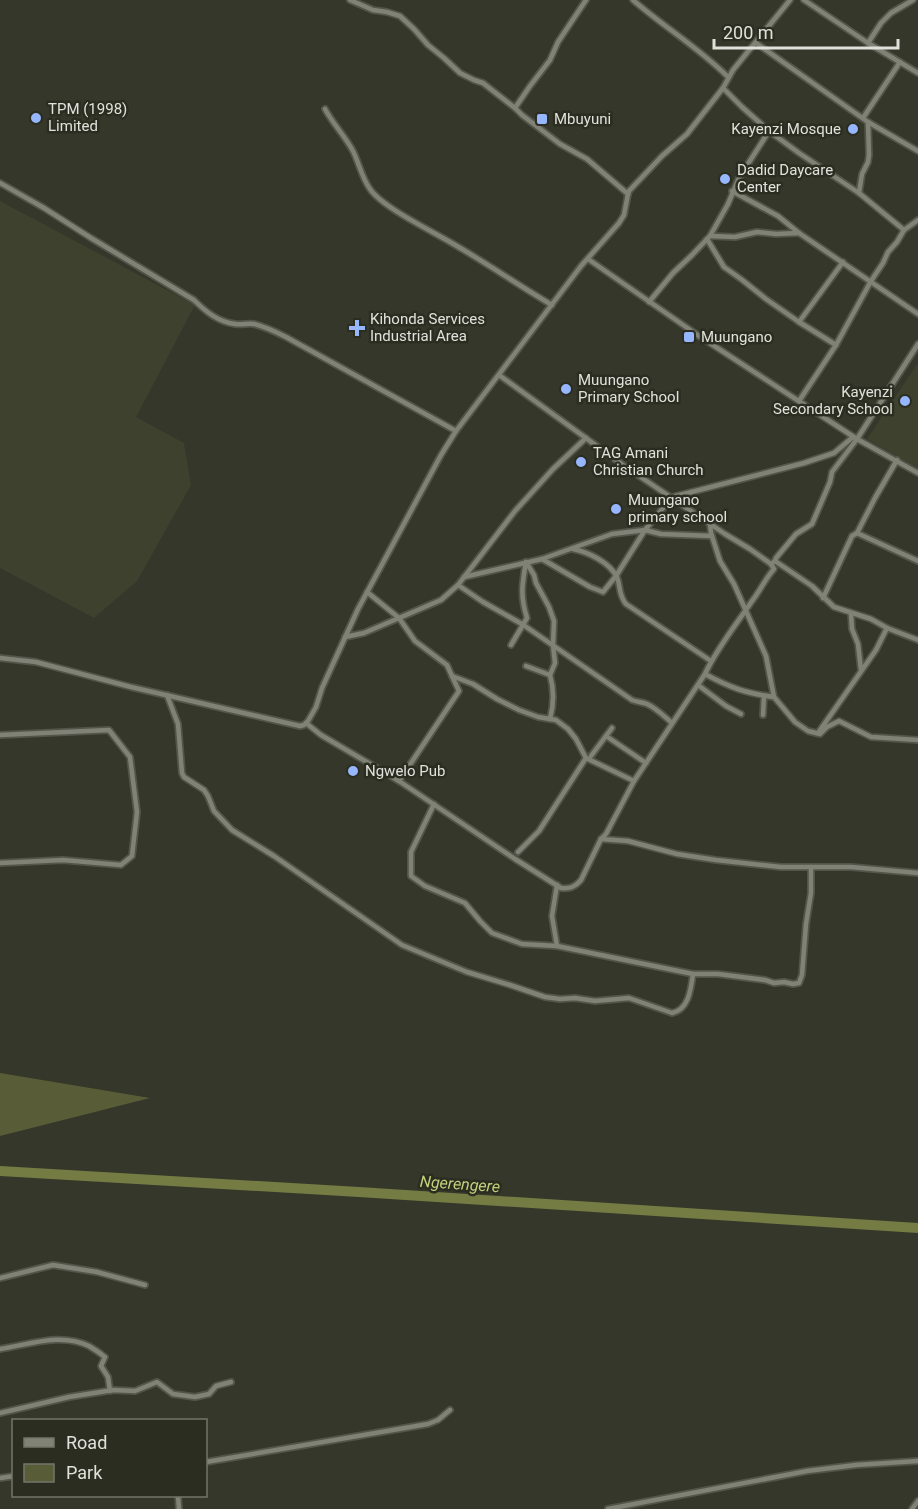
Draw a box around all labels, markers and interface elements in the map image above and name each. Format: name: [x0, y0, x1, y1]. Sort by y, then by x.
scale bar: [714, 12, 898, 50]
text: 200 m: [723, 22, 774, 43]
place label: TPM (1998) Limited: [48, 100, 127, 135]
place label: Mbuyuni: [554, 110, 611, 128]
marker: TPM (1998) Limited: [29, 111, 43, 125]
marker: Mbuyuni: [535, 112, 549, 126]
place label: Kayenzi Mosque: [731, 120, 841, 138]
marker: Kayenzi Mosque: [846, 122, 860, 136]
place label: Dadid Daycare Center: [737, 161, 833, 196]
marker: Dadid Daycare Center: [718, 172, 732, 186]
place label: Kihonda Services Industrial Area: [370, 310, 485, 345]
marker: Kihonda Services Industrial Area: [348, 319, 366, 337]
place label: Muungano: [701, 328, 772, 346]
marker: Muungano: [682, 330, 696, 344]
place label: Muungano Primary School: [578, 371, 679, 406]
marker: Muungano Primary School: [559, 382, 573, 396]
place label: Kayenzi Secondary School: [773, 383, 893, 418]
marker: Kayenzi Secondary School: [898, 394, 912, 408]
place label: TAG Amani Christian Church: [593, 444, 704, 479]
marker: TAG Amani Christian Church: [574, 455, 588, 469]
place label: Muungano primary school: [628, 491, 727, 526]
marker: Muungano primary school: [609, 502, 623, 516]
place label: Ngwelo Pub: [365, 762, 445, 780]
marker: Ngwelo Pub: [346, 764, 360, 778]
water label: Ngerengere: [419, 1172, 501, 1196]
legend: [12, 1419, 207, 1497]
text: Road: [66, 1432, 107, 1453]
text: Park: [66, 1462, 103, 1483]

